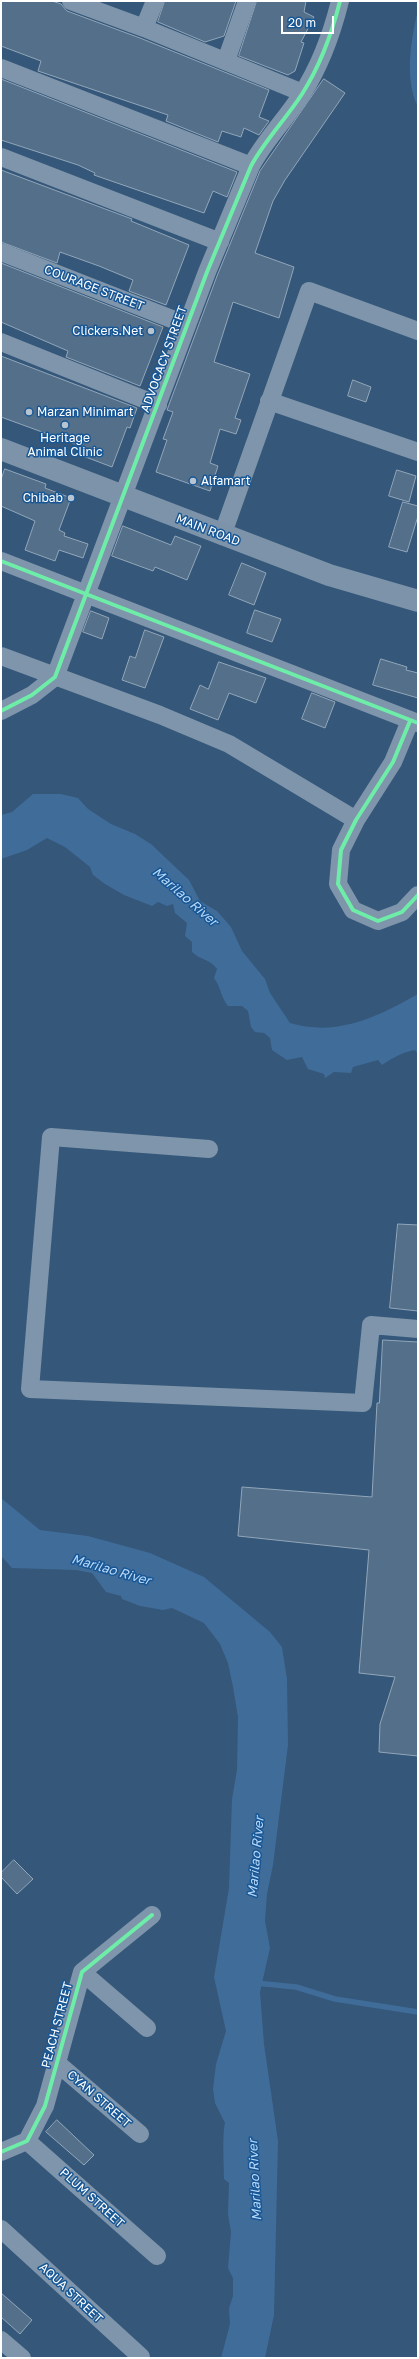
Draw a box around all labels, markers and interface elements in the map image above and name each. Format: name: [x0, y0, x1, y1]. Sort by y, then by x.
scale bar: [283, 8, 336, 34]
text: 20 m: [288, 15, 316, 30]
street label: COURAGE STREET: [42, 262, 146, 314]
street label: ADVOCACY STREET: [138, 304, 190, 414]
place label: Clickers.Net: [72, 324, 143, 338]
marker: Clickers.Net: [146, 326, 156, 336]
place label: Marzan Minimart: [37, 405, 133, 419]
marker: Marzan Minimart: [24, 407, 34, 417]
marker: Heritage Animal Clinic: [60, 420, 70, 430]
place label: Heritage Animal Clinic: [27, 431, 103, 459]
place label: Alfamart: [201, 474, 250, 488]
marker: Alfamart: [188, 476, 198, 486]
place label: Chibab: [23, 491, 63, 505]
marker: Chibab: [66, 493, 76, 503]
street label: MAIN ROAD: [174, 511, 242, 549]
water label: Marilao River: [149, 864, 221, 930]
water label: Marilao River: [70, 1551, 152, 1589]
water label: Marilao River: [245, 1816, 267, 1898]
street label: PEACH STREET: [39, 1980, 75, 2070]
street label: CYAN STREET: [64, 2067, 134, 2131]
water label: Marilao River: [245, 2139, 265, 2221]
street label: PLUM STREET: [57, 2165, 127, 2231]
street label: AQUA STREET: [36, 2260, 106, 2326]

